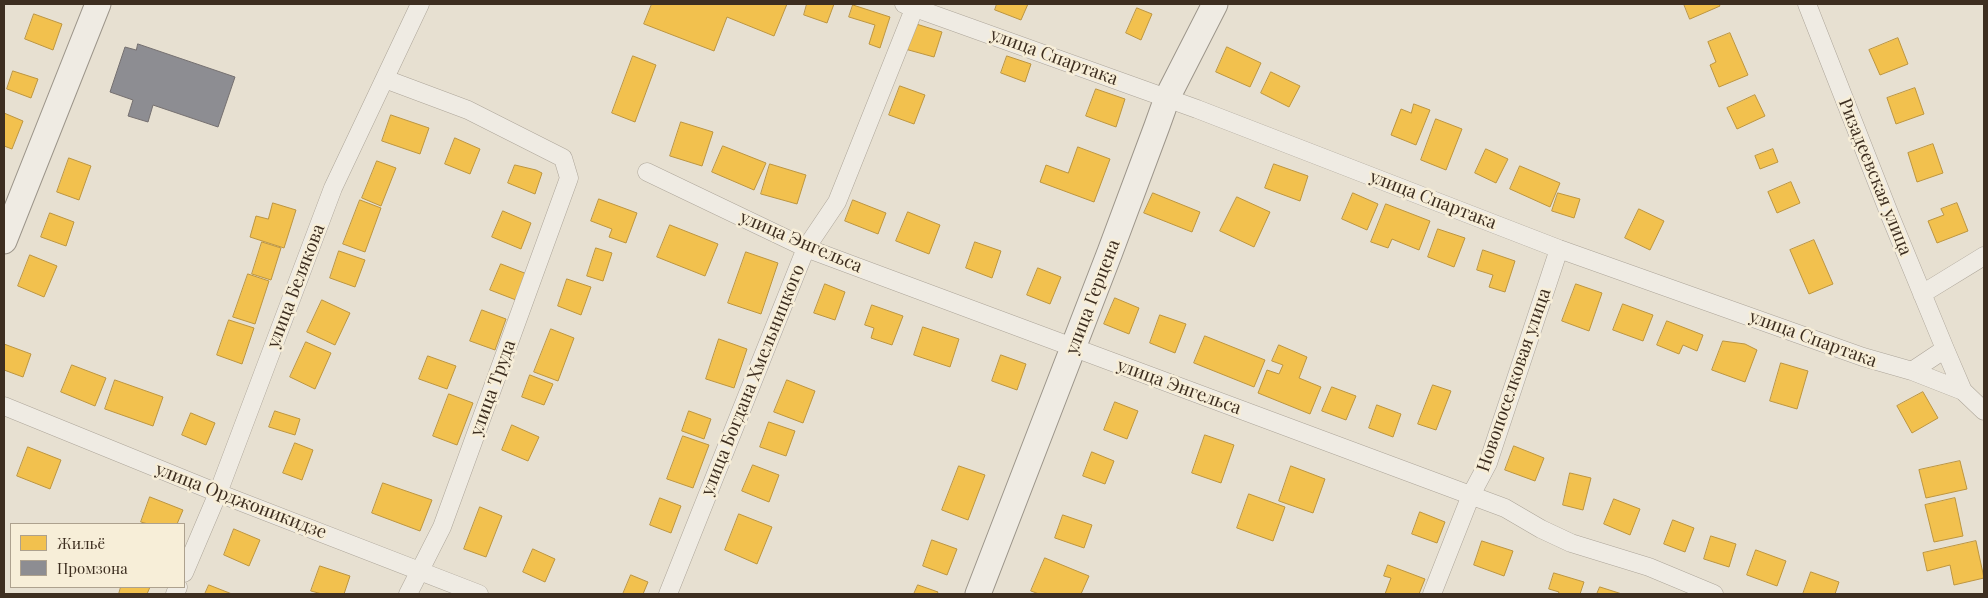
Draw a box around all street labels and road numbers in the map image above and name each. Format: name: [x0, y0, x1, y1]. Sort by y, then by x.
street label: улица Спартака: [987, 24, 1121, 90]
street label: Ризадеевская улица: [1834, 95, 1916, 259]
street label: улица Спартака: [1367, 166, 1499, 234]
street label: улица Энгельса: [737, 207, 865, 277]
street label: улица Белякова: [262, 221, 330, 351]
street label: улица Герцена: [1061, 236, 1125, 358]
street label: улица Богдана Хмельницкого: [697, 261, 809, 499]
street label: Новопоселковая улица: [1472, 285, 1556, 475]
street label: улица Спартака: [1746, 306, 1880, 372]
street label: улица Труда: [466, 337, 520, 439]
street label: улица Энгельса: [1114, 354, 1244, 420]
street label: улица Орджоникидзе: [152, 458, 330, 544]

